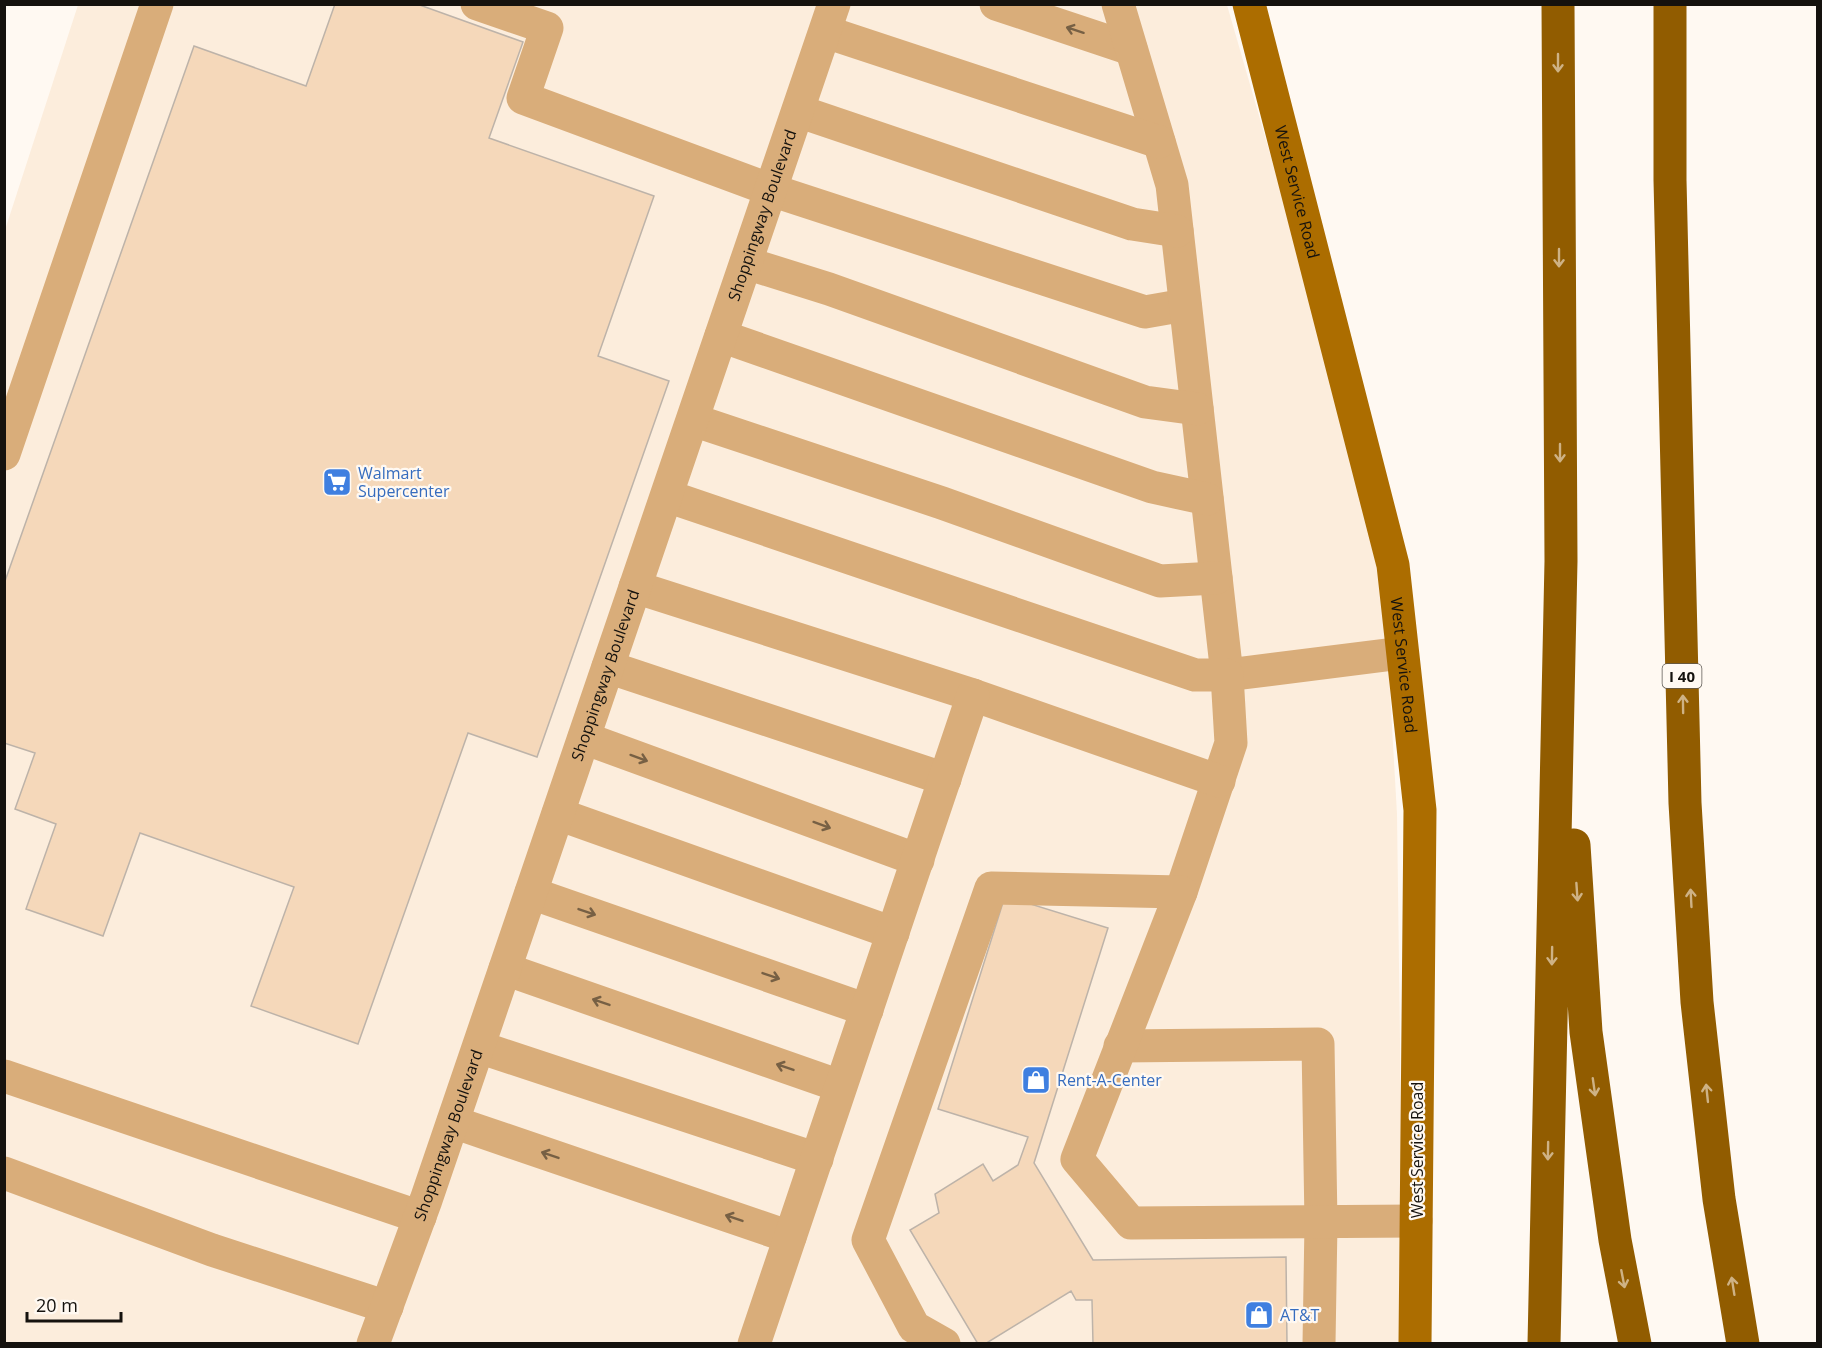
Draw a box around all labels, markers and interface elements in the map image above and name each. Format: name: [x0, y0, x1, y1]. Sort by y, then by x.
one-way arrow: [1066, 24, 1085, 35]
one-way arrow: [1552, 52, 1564, 72]
street label: West Service Road: [1270, 123, 1325, 261]
street label: Shoppingway Boulevard: [723, 126, 801, 304]
one-way arrow: [1553, 247, 1565, 267]
one-way arrow: [1555, 442, 1566, 462]
place label: Walmart Supercenter: [358, 462, 450, 502]
supermarket icon: Walmart Supercenter: [321, 466, 353, 498]
street label: Shoppingway Boulevard: [566, 586, 644, 764]
street label: West Service Road: [1386, 596, 1422, 734]
road number: I 40: [1662, 664, 1702, 688]
one-way arrow: [1677, 694, 1689, 714]
one-way arrow: [629, 753, 648, 764]
one-way arrow: [812, 820, 831, 831]
one-way arrow: [1572, 882, 1583, 902]
one-way arrow: [1686, 889, 1697, 909]
one-way arrow: [577, 907, 596, 918]
one-way arrow: [1547, 945, 1558, 965]
one-way arrow: [761, 972, 780, 983]
one-way arrow: [592, 996, 610, 1007]
street label: Shoppingway Boulevard: [408, 1046, 488, 1224]
one-way arrow: [776, 1060, 795, 1071]
shop icon: Rent-A-Center: [1020, 1064, 1052, 1096]
place label: Rent-A-Center: [1057, 1069, 1162, 1091]
one-way arrow: [1588, 1076, 1599, 1096]
street label: West Service Road: [1406, 1082, 1428, 1218]
one-way arrow: [1702, 1083, 1713, 1103]
one-way arrow: [1542, 1140, 1554, 1160]
one-way arrow: [541, 1149, 560, 1160]
one-way arrow: [726, 1212, 744, 1223]
one-way arrow: [1618, 1269, 1629, 1289]
one-way arrow: [1728, 1276, 1739, 1296]
scale bar: [27, 1285, 122, 1323]
text: 20 m: [36, 1293, 78, 1317]
shop icon: AT&T: [1243, 1299, 1275, 1331]
place label: AT&T: [1280, 1304, 1320, 1326]

